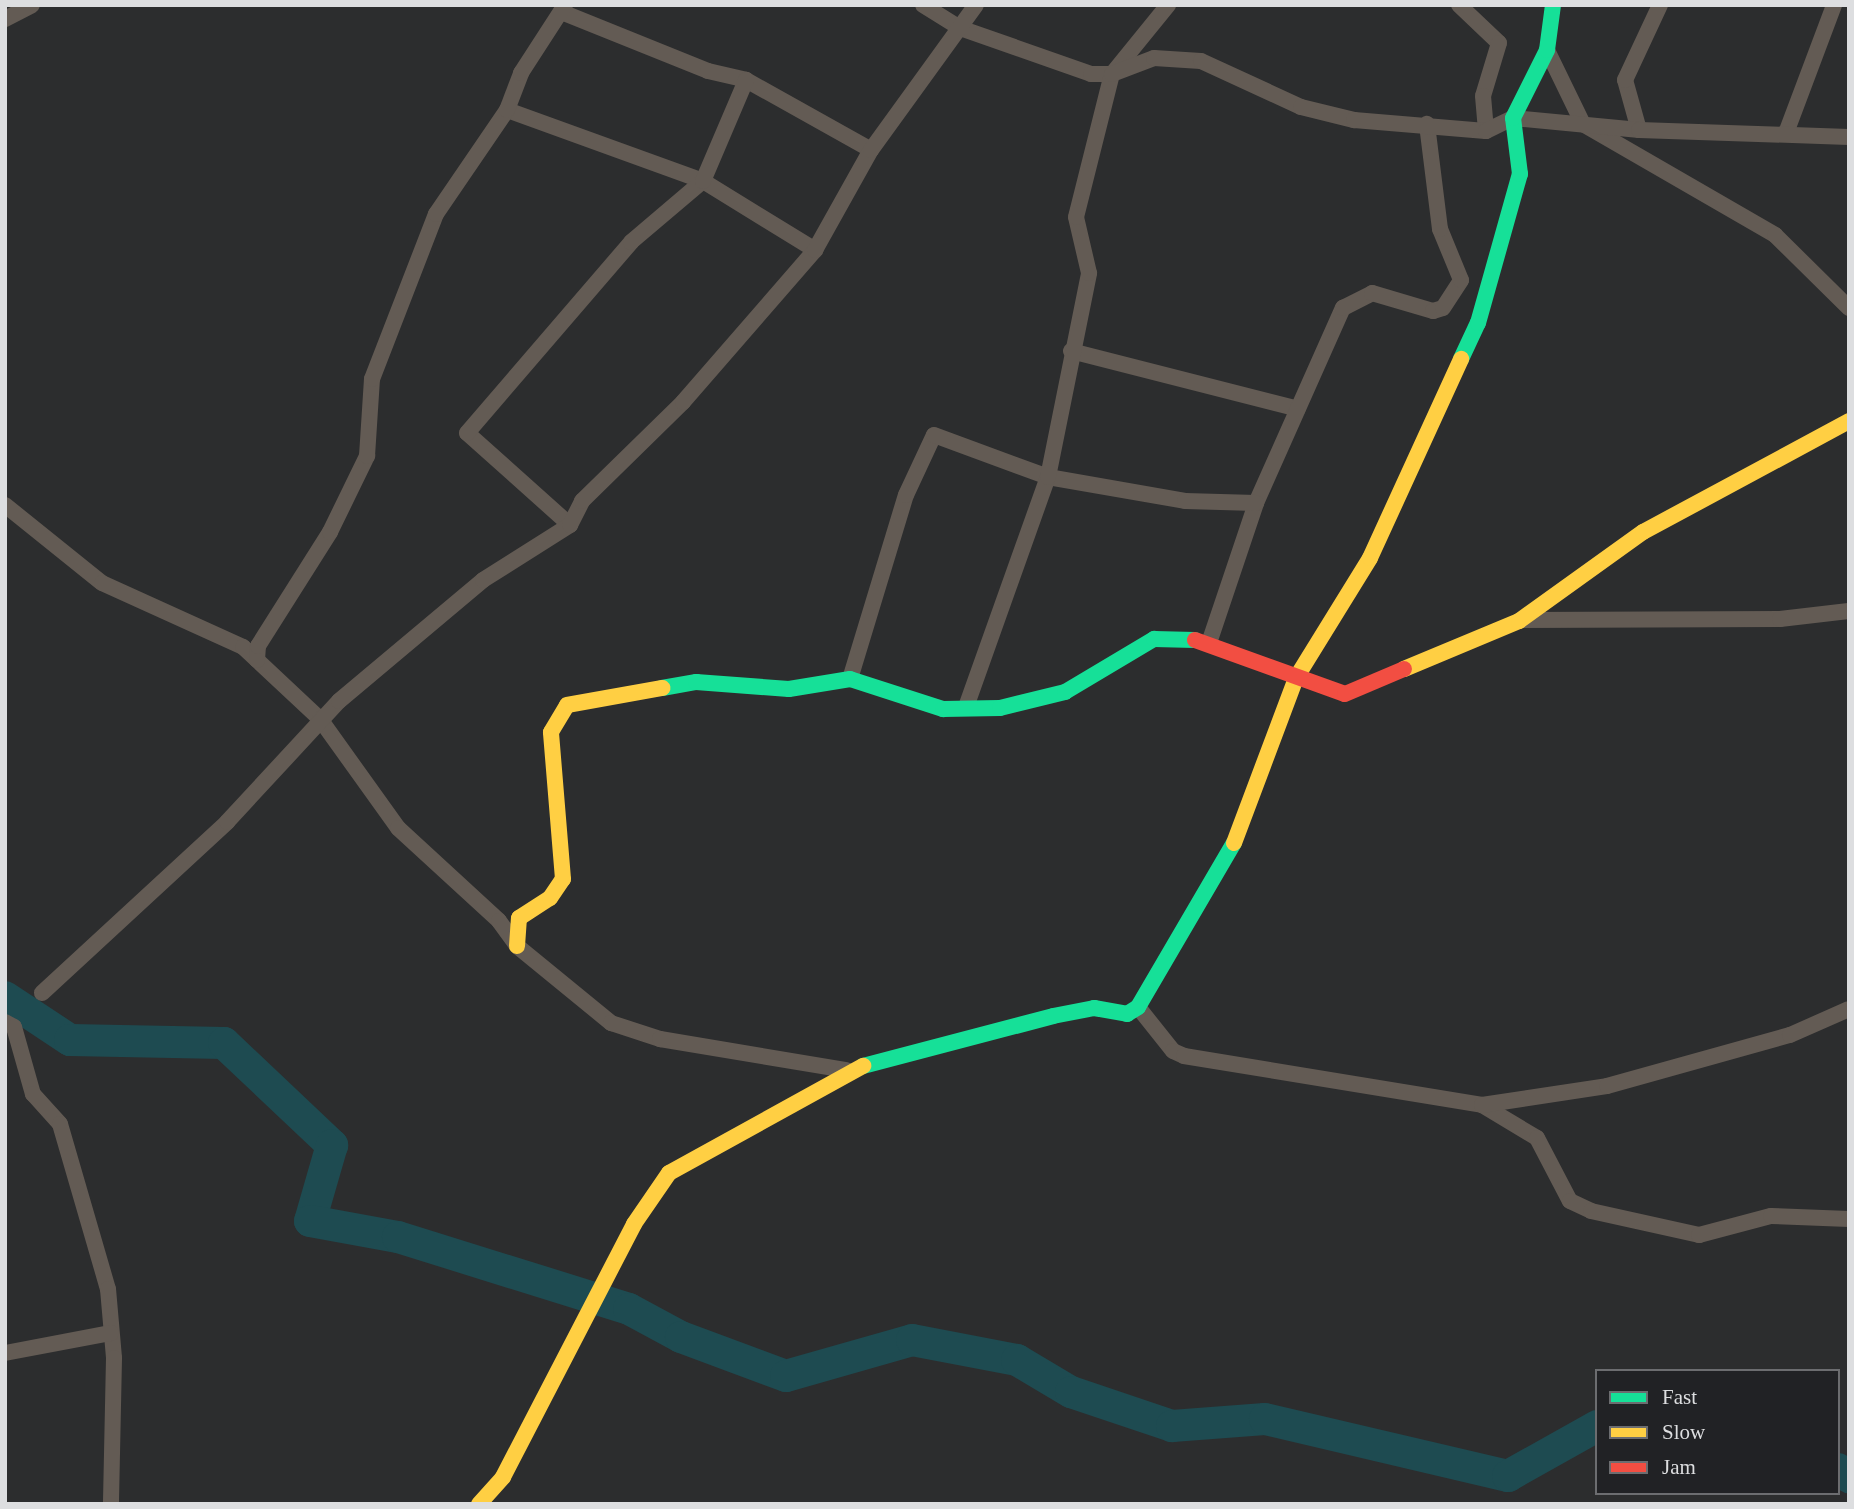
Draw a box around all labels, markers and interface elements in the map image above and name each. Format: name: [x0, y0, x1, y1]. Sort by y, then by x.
legend: [1595, 1369, 1840, 1495]
text: Fast: [1662, 1385, 1697, 1409]
text: Slow: [1662, 1420, 1705, 1444]
text: Jam: [1662, 1455, 1696, 1479]

